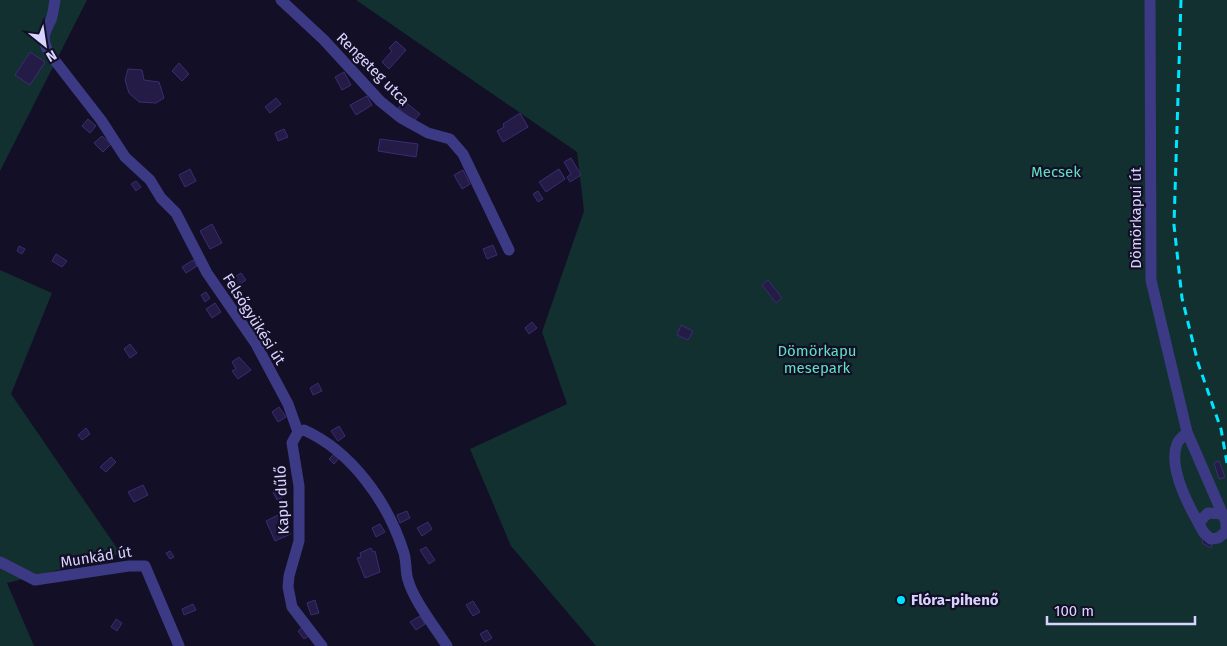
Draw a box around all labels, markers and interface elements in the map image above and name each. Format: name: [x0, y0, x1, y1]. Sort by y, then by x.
north arrow: [20, 20, 70, 70]
street label: Rengeteg utca: [333, 29, 413, 109]
text: N: [43, 46, 60, 66]
park label: Mecsek: [1031, 163, 1081, 181]
street label: Dömörkapui út: [1127, 167, 1145, 269]
street label: Felsőgyükési út: [219, 270, 290, 368]
park label: Dömörkapu mesepark: [777, 342, 857, 377]
street label: Kapu dűlő: [271, 465, 293, 535]
street label: Munkád út: [59, 542, 133, 572]
place label: Flóra-pihenő: [911, 591, 999, 609]
marker: Flóra-pihenő: [895, 594, 907, 606]
scale bar: [1047, 594, 1194, 626]
text: 100 m: [1054, 602, 1094, 620]

